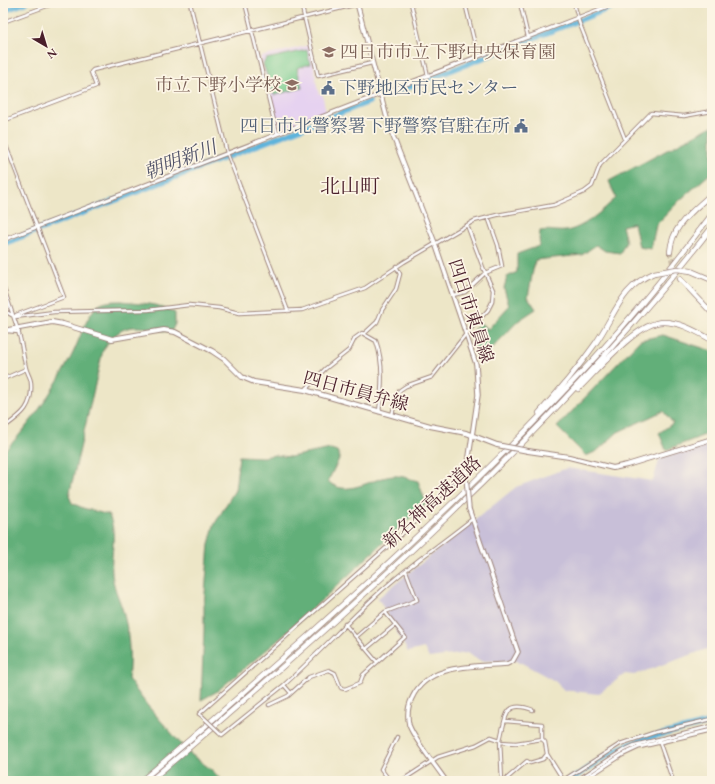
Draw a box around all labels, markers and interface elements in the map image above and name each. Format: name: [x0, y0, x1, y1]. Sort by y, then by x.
north arrow: [26, 26, 66, 66]
place label: 四日市市立下野中央保育園: [340, 40, 556, 63]
school or university icon: 四日市市立下野中央保育園: [321, 44, 337, 60]
text: N: [44, 46, 60, 62]
place label: 市立下野小学校: [155, 73, 281, 96]
place label: 下野地区市民センター: [339, 76, 518, 99]
school or university icon: 市立下野小学校: [284, 77, 300, 93]
public building icon: 下野地区市民センター: [320, 80, 336, 96]
place label: 四日市北警察署下野警察官駐在所: [240, 114, 510, 137]
public building icon: 四日市北警察署下野警察官駐在所: [513, 118, 529, 134]
water label: 朝明新川: [140, 133, 222, 185]
district label: 北山町: [320, 173, 380, 199]
street label: 四日市東員線: [444, 256, 499, 366]
street label: 四日市員弁線: [301, 365, 411, 416]
street label: 新名神高速道路: [378, 450, 486, 553]

